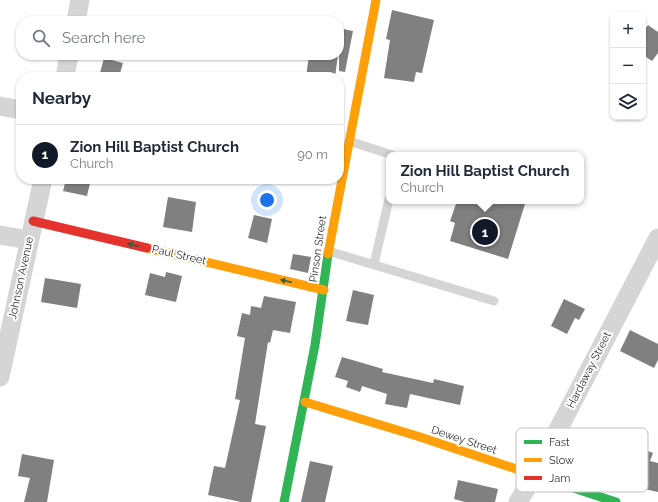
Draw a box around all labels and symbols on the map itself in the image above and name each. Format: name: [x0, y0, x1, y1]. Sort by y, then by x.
your location: [257, 190, 277, 210]
street label: Pinson Street: [307, 215, 329, 283]
pin: 1: [472, 217, 498, 247]
street label: Johnson Avenue: [6, 235, 36, 320]
one-way arrow: [126, 241, 139, 247]
street label: Paul Street: [151, 242, 208, 268]
one-way arrow: [280, 278, 292, 284]
street label: Hardaway Street: [564, 329, 614, 410]
street label: Dewey Street: [430, 423, 499, 457]
legend: [516, 428, 648, 492]
text: Fast: [549, 436, 570, 449]
text: Slow: [549, 454, 574, 467]
text: Jam: [549, 472, 570, 485]

